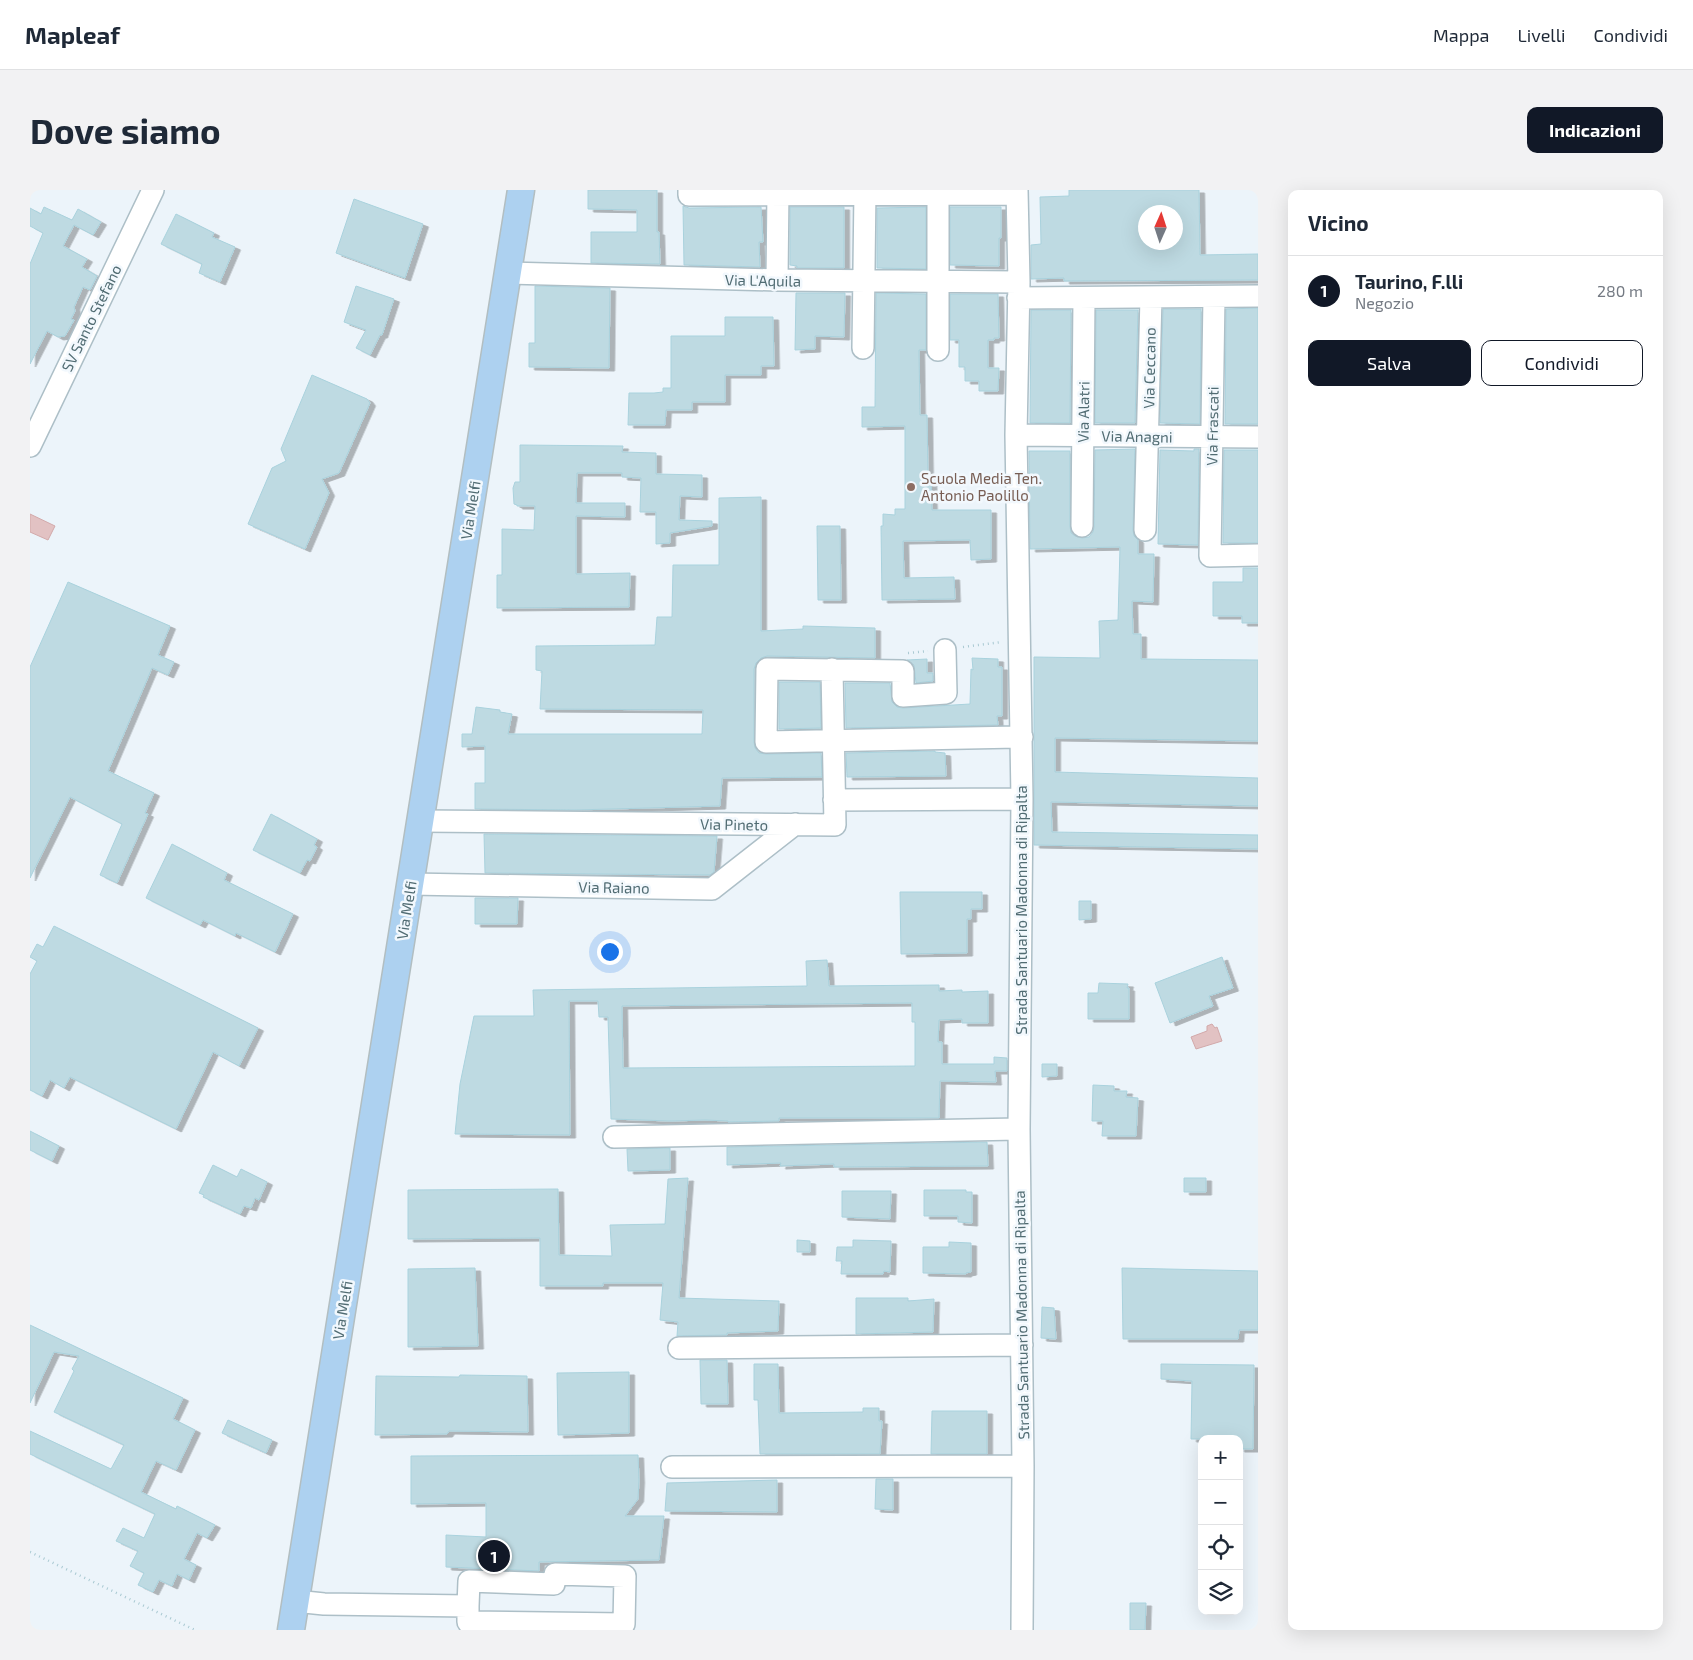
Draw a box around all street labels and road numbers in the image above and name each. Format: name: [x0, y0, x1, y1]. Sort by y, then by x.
street label: SV Santo Stefano: [57, 262, 125, 374]
street label: Via L'Aquila: [725, 270, 801, 290]
street label: Via Ceccano: [1139, 327, 1159, 409]
street label: Via Alatri: [1073, 381, 1093, 443]
street label: Via Frascati: [1202, 386, 1222, 466]
street label: Via Anagni: [1101, 426, 1173, 446]
street label: Via Melfi: [456, 479, 484, 541]
street label: Strada Santuario Madonna di Ripalta: [1012, 785, 1030, 1035]
street label: Via Pineto: [700, 814, 768, 834]
street label: Via Raiano: [578, 877, 650, 897]
street label: Via Melfi: [392, 879, 420, 941]
street label: Strada Santuario Madonna di Ripalta: [1010, 1190, 1032, 1440]
street label: Via Melfi: [328, 1279, 356, 1341]

